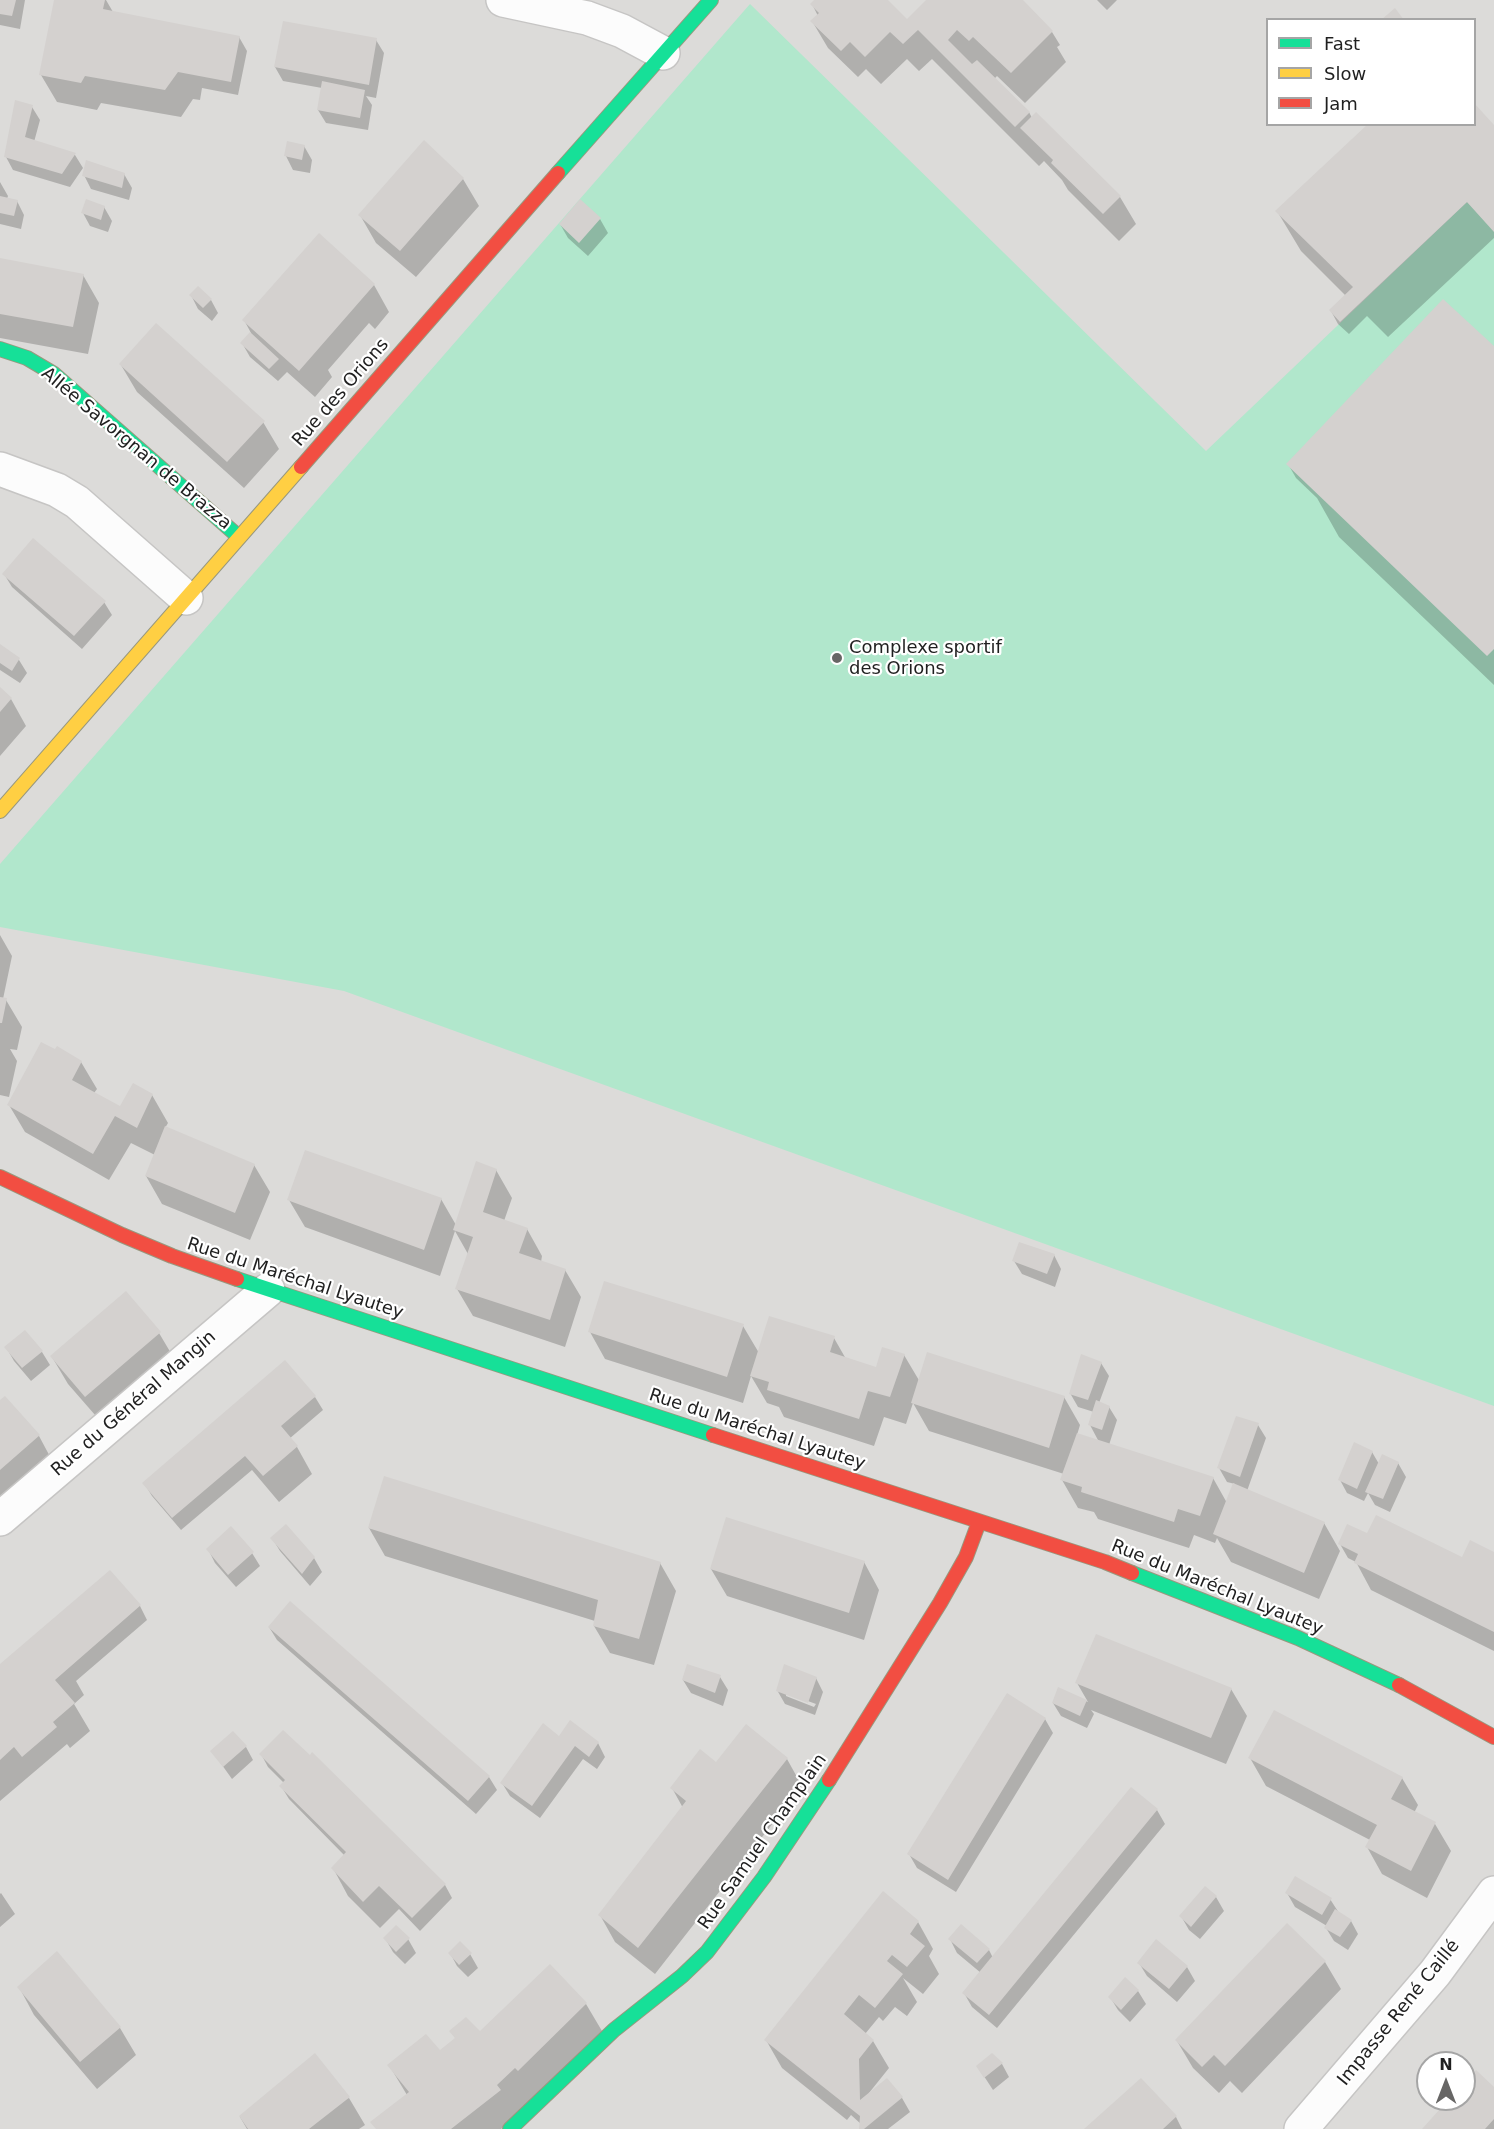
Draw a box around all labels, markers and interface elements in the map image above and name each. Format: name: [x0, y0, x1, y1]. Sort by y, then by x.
legend: [1266, 18, 1476, 126]
text: Fast: [1324, 33, 1360, 54]
text: Slow: [1324, 63, 1366, 84]
text: Jam: [1324, 93, 1358, 114]
street label: Rue des Orions: [288, 335, 394, 451]
street label: Allée Savorgnan de Brazza: [37, 363, 235, 535]
place label: Complexe sportif des Orions: [849, 637, 1002, 680]
marker: Complexe sportif des Orions: [830, 651, 844, 665]
street label: Rue du Maréchal Lyautey: [184, 1234, 406, 1324]
street label: Rue du Général Mangin: [47, 1327, 221, 1481]
street label: Rue du Maréchal Lyautey: [646, 1385, 868, 1475]
street label: Rue du Maréchal Lyautey: [1108, 1536, 1326, 1640]
street label: Rue Samuel Champlain: [694, 1750, 832, 1934]
street label: Impasse René Caillé: [1333, 1936, 1465, 2090]
north arrow: [1416, 2051, 1476, 2111]
text: N: [1439, 2055, 1453, 2074]

